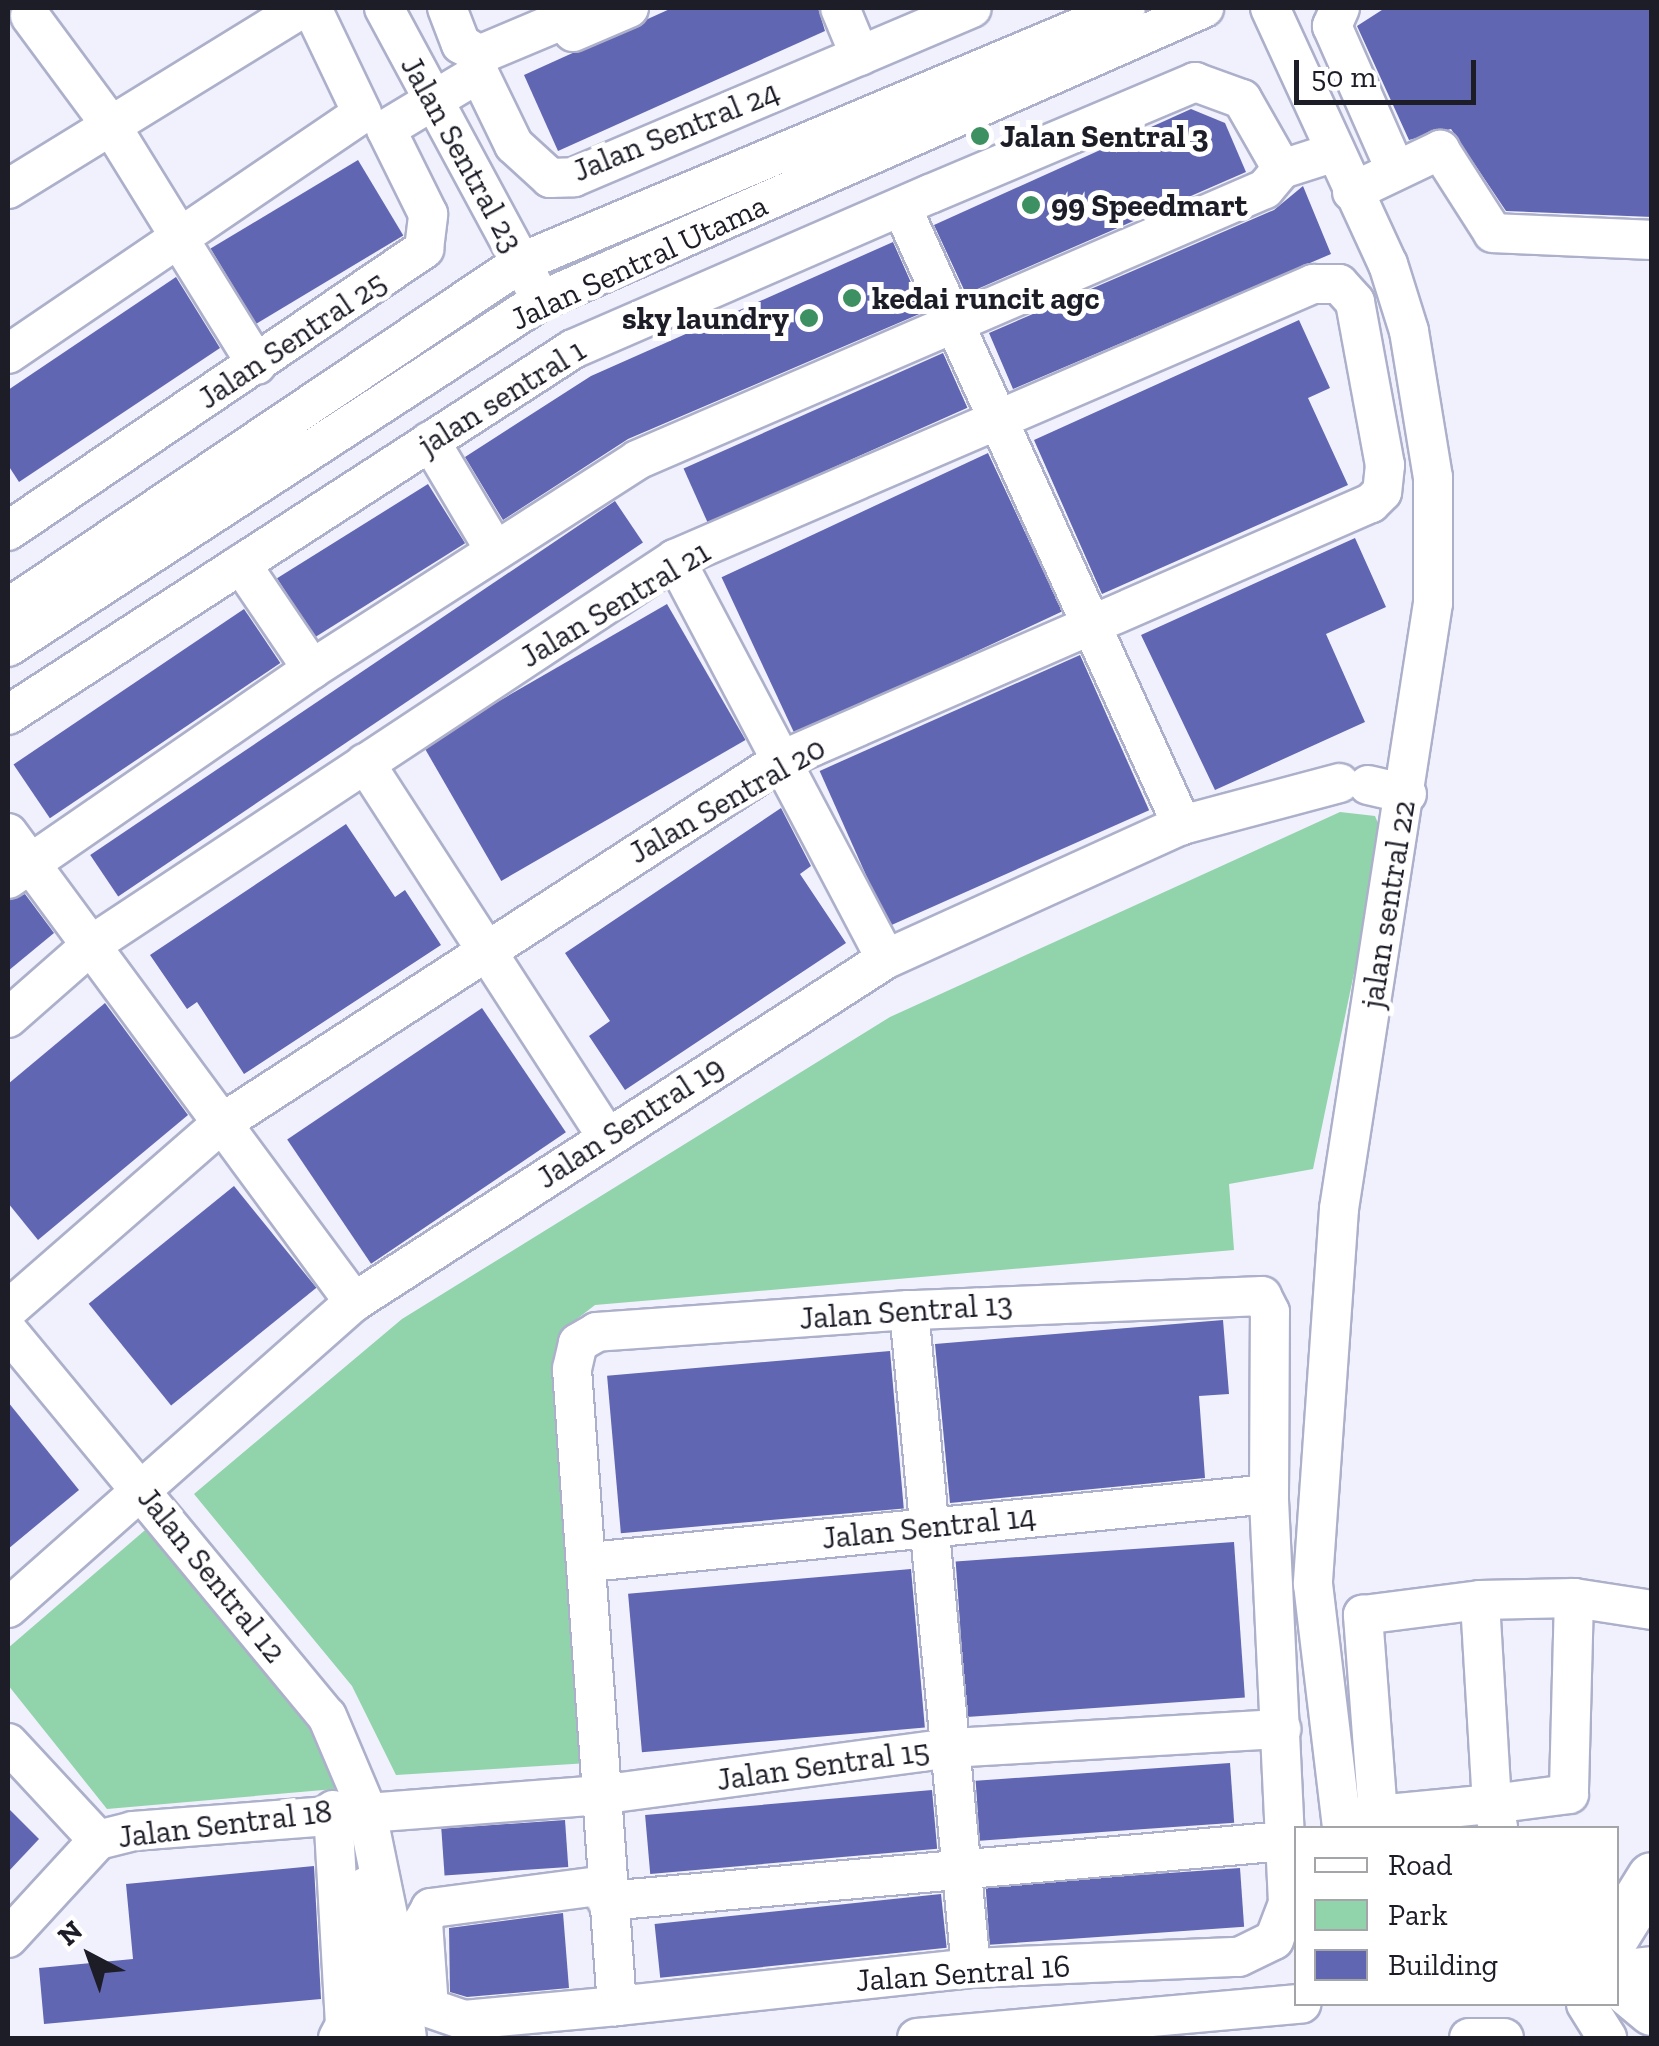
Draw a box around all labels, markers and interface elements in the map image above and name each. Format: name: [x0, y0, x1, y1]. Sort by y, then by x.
scale bar: [1299, 40, 1482, 102]
street label: Jalan Sentral 23: [392, 49, 532, 259]
text: 50 m: [1311, 59, 1376, 95]
street label: Jalan Sentral 24: [567, 72, 785, 190]
place label: Jalan Sentral 3: [1000, 117, 1209, 155]
marker: Jalan Sentral 3: [969, 125, 991, 147]
street label: Jalan Sentral Utama: [505, 186, 773, 338]
place label: 99 Speedmart: [1051, 186, 1248, 224]
marker: 99 Speedmart: [1020, 194, 1042, 216]
street label: Jalan Sentral 25: [191, 263, 393, 417]
place label: kedai runcit agc: [872, 279, 1100, 317]
marker: kedai runcit agc: [841, 287, 863, 309]
place label: sky laundry: [621, 299, 789, 337]
marker: sky laundry: [798, 307, 820, 329]
street label: jalan sentral 1: [412, 331, 592, 463]
street label: Jalan Sentral 21: [513, 532, 717, 676]
street label: Jalan Sentral 20: [622, 728, 832, 872]
street label: jalan sentral 22: [1353, 797, 1423, 1011]
street label: Jalan Sentral 19: [529, 1047, 731, 1197]
street label: Jalan Sentral 13: [798, 1284, 1014, 1338]
street label: Jalan Sentral 12: [130, 1480, 294, 1670]
street label: Jalan Sentral 14: [820, 1497, 1038, 1557]
street label: Jalan Sentral 15: [714, 1731, 932, 1799]
street label: Jalan Sentral 18: [116, 1792, 334, 1856]
legend: [1294, 1826, 1619, 2006]
text: Road: [1388, 1847, 1453, 1883]
text: Park: [1388, 1897, 1448, 1933]
north arrow: [40, 1906, 140, 2006]
text: N: [51, 1914, 89, 1952]
street label: Jalan Sentral 16: [854, 1946, 1072, 2000]
text: Building: [1388, 1947, 1498, 1983]

